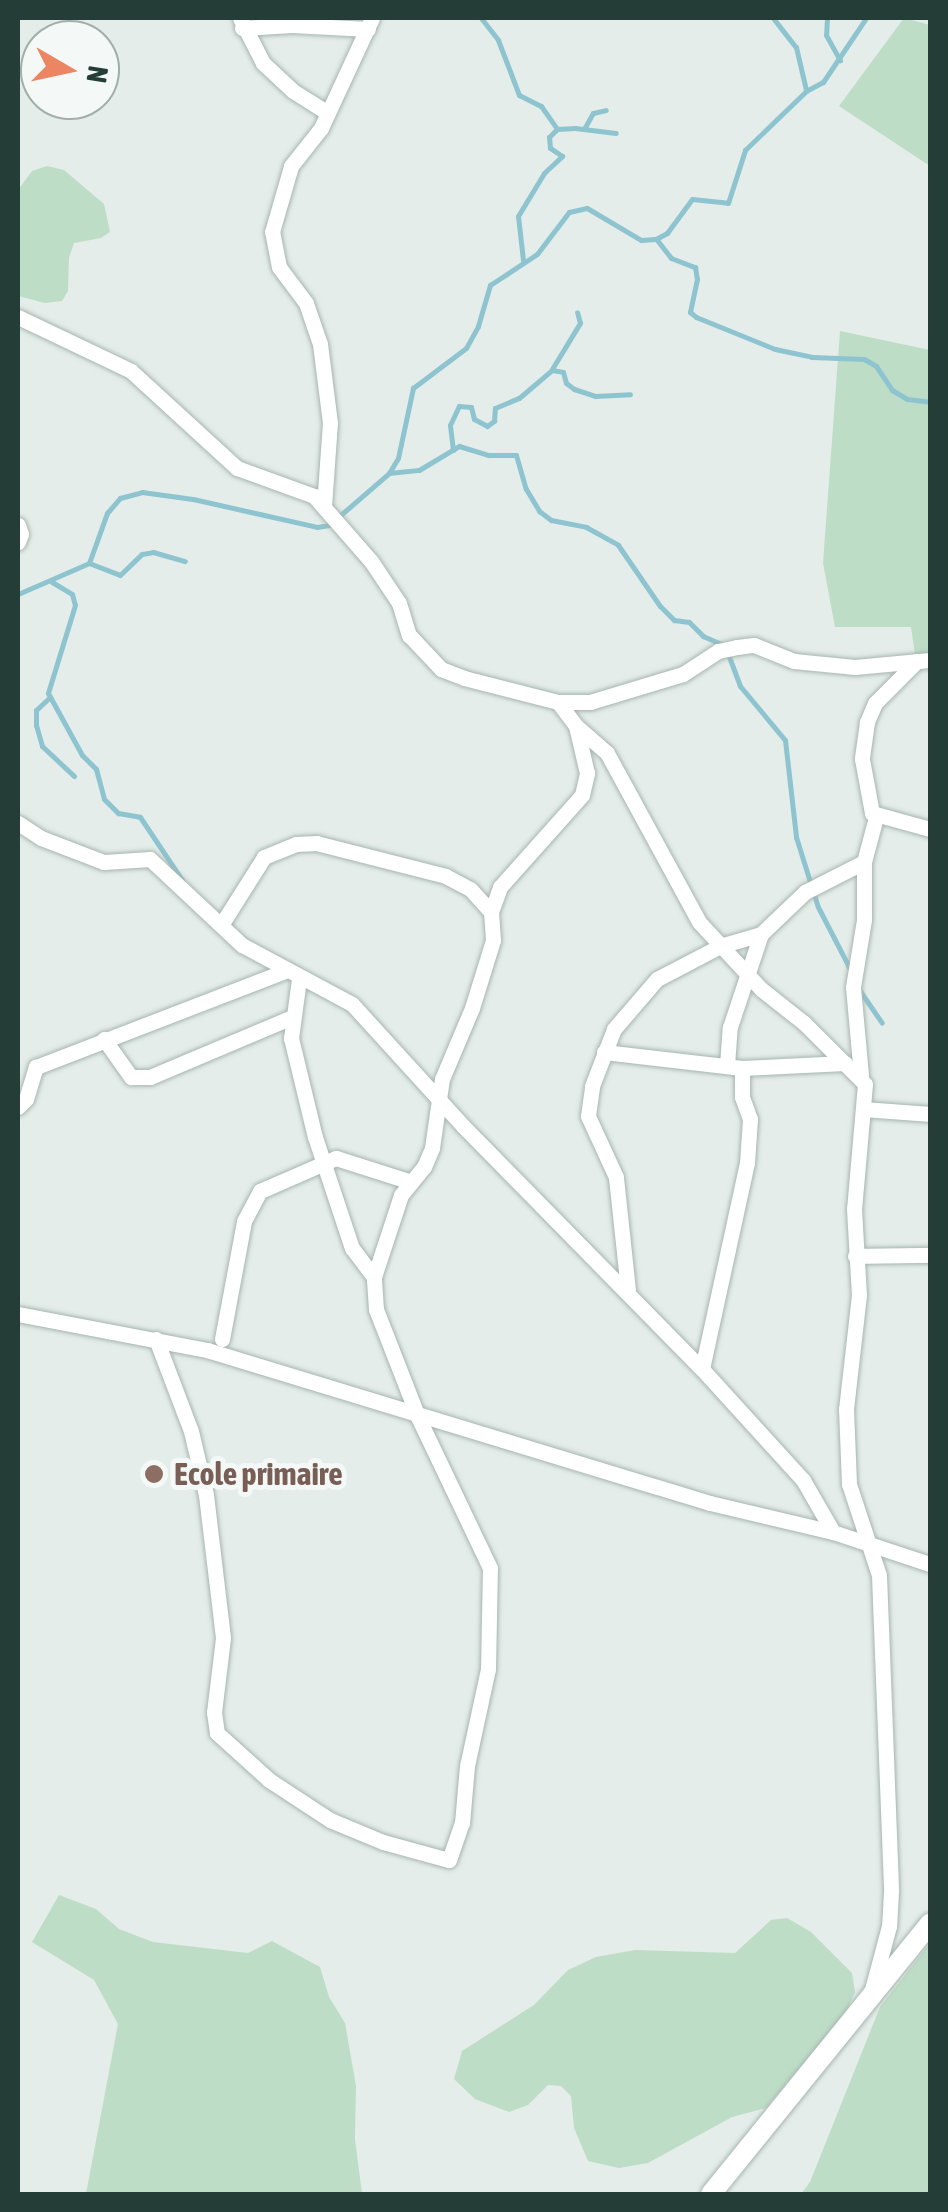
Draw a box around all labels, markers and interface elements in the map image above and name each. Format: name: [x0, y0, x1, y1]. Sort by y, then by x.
north arrow: [20, 20, 120, 120]
text: N: [81, 64, 115, 85]
place label: Ecole primaire: [174, 1455, 343, 1493]
marker: Ecole primaire: [143, 1463, 165, 1485]

